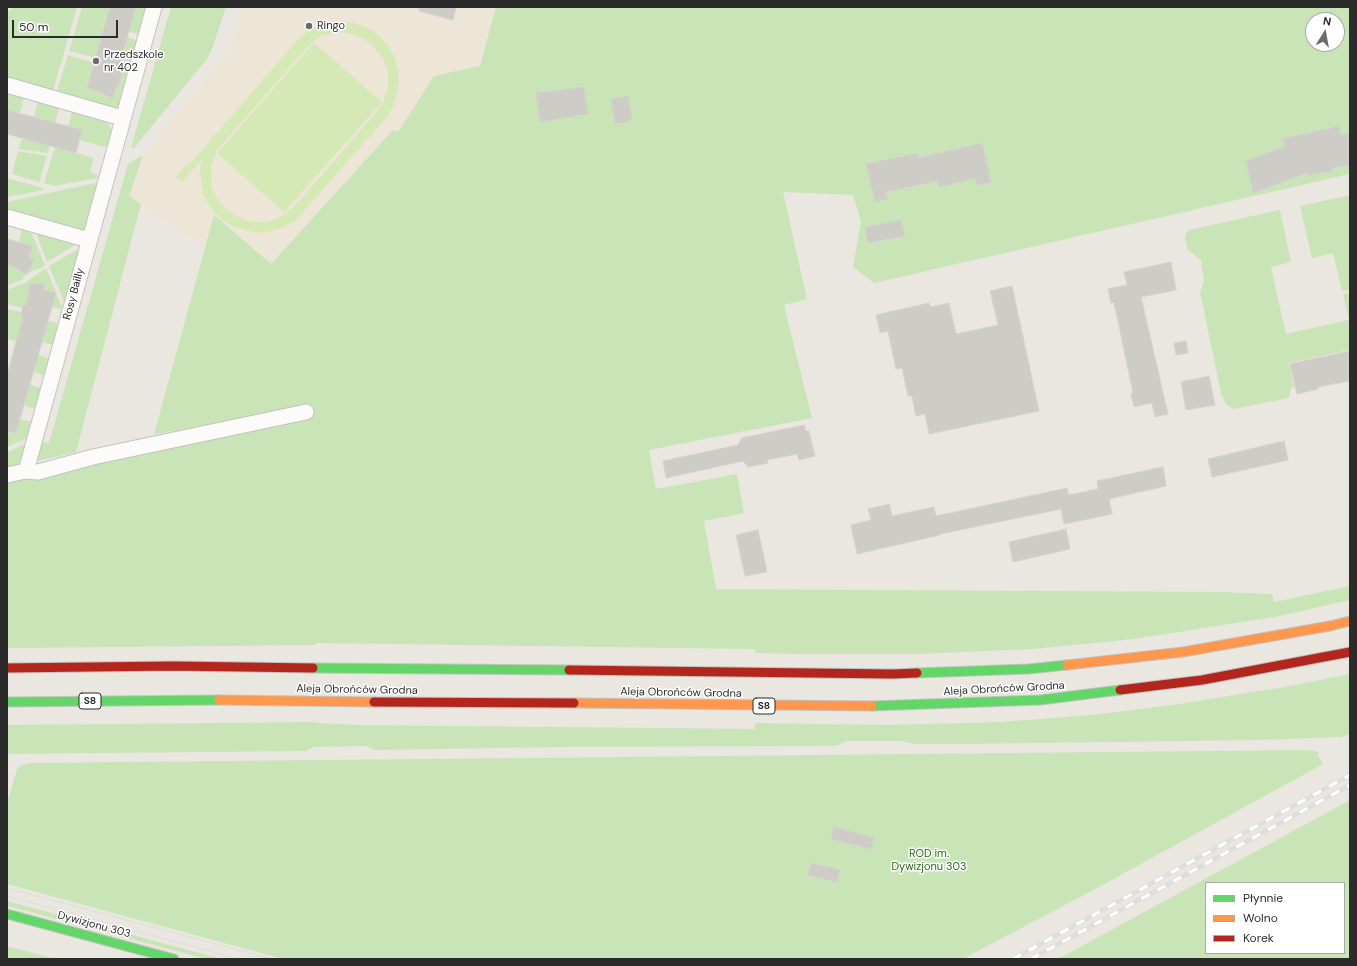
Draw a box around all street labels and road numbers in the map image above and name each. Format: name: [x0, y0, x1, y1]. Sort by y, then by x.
street label: Rosy Bailly: [61, 267, 87, 321]
street label: Aleja Obrońców Grodna: [943, 679, 1065, 699]
street label: Aleja Obrońców Grodna: [296, 682, 418, 698]
street label: Aleja Obrońców Grodna: [620, 685, 742, 701]
road number: S8: [79, 693, 101, 709]
road number: S8: [753, 698, 775, 714]
street label: Dywizjonu 303: [56, 909, 132, 941]

